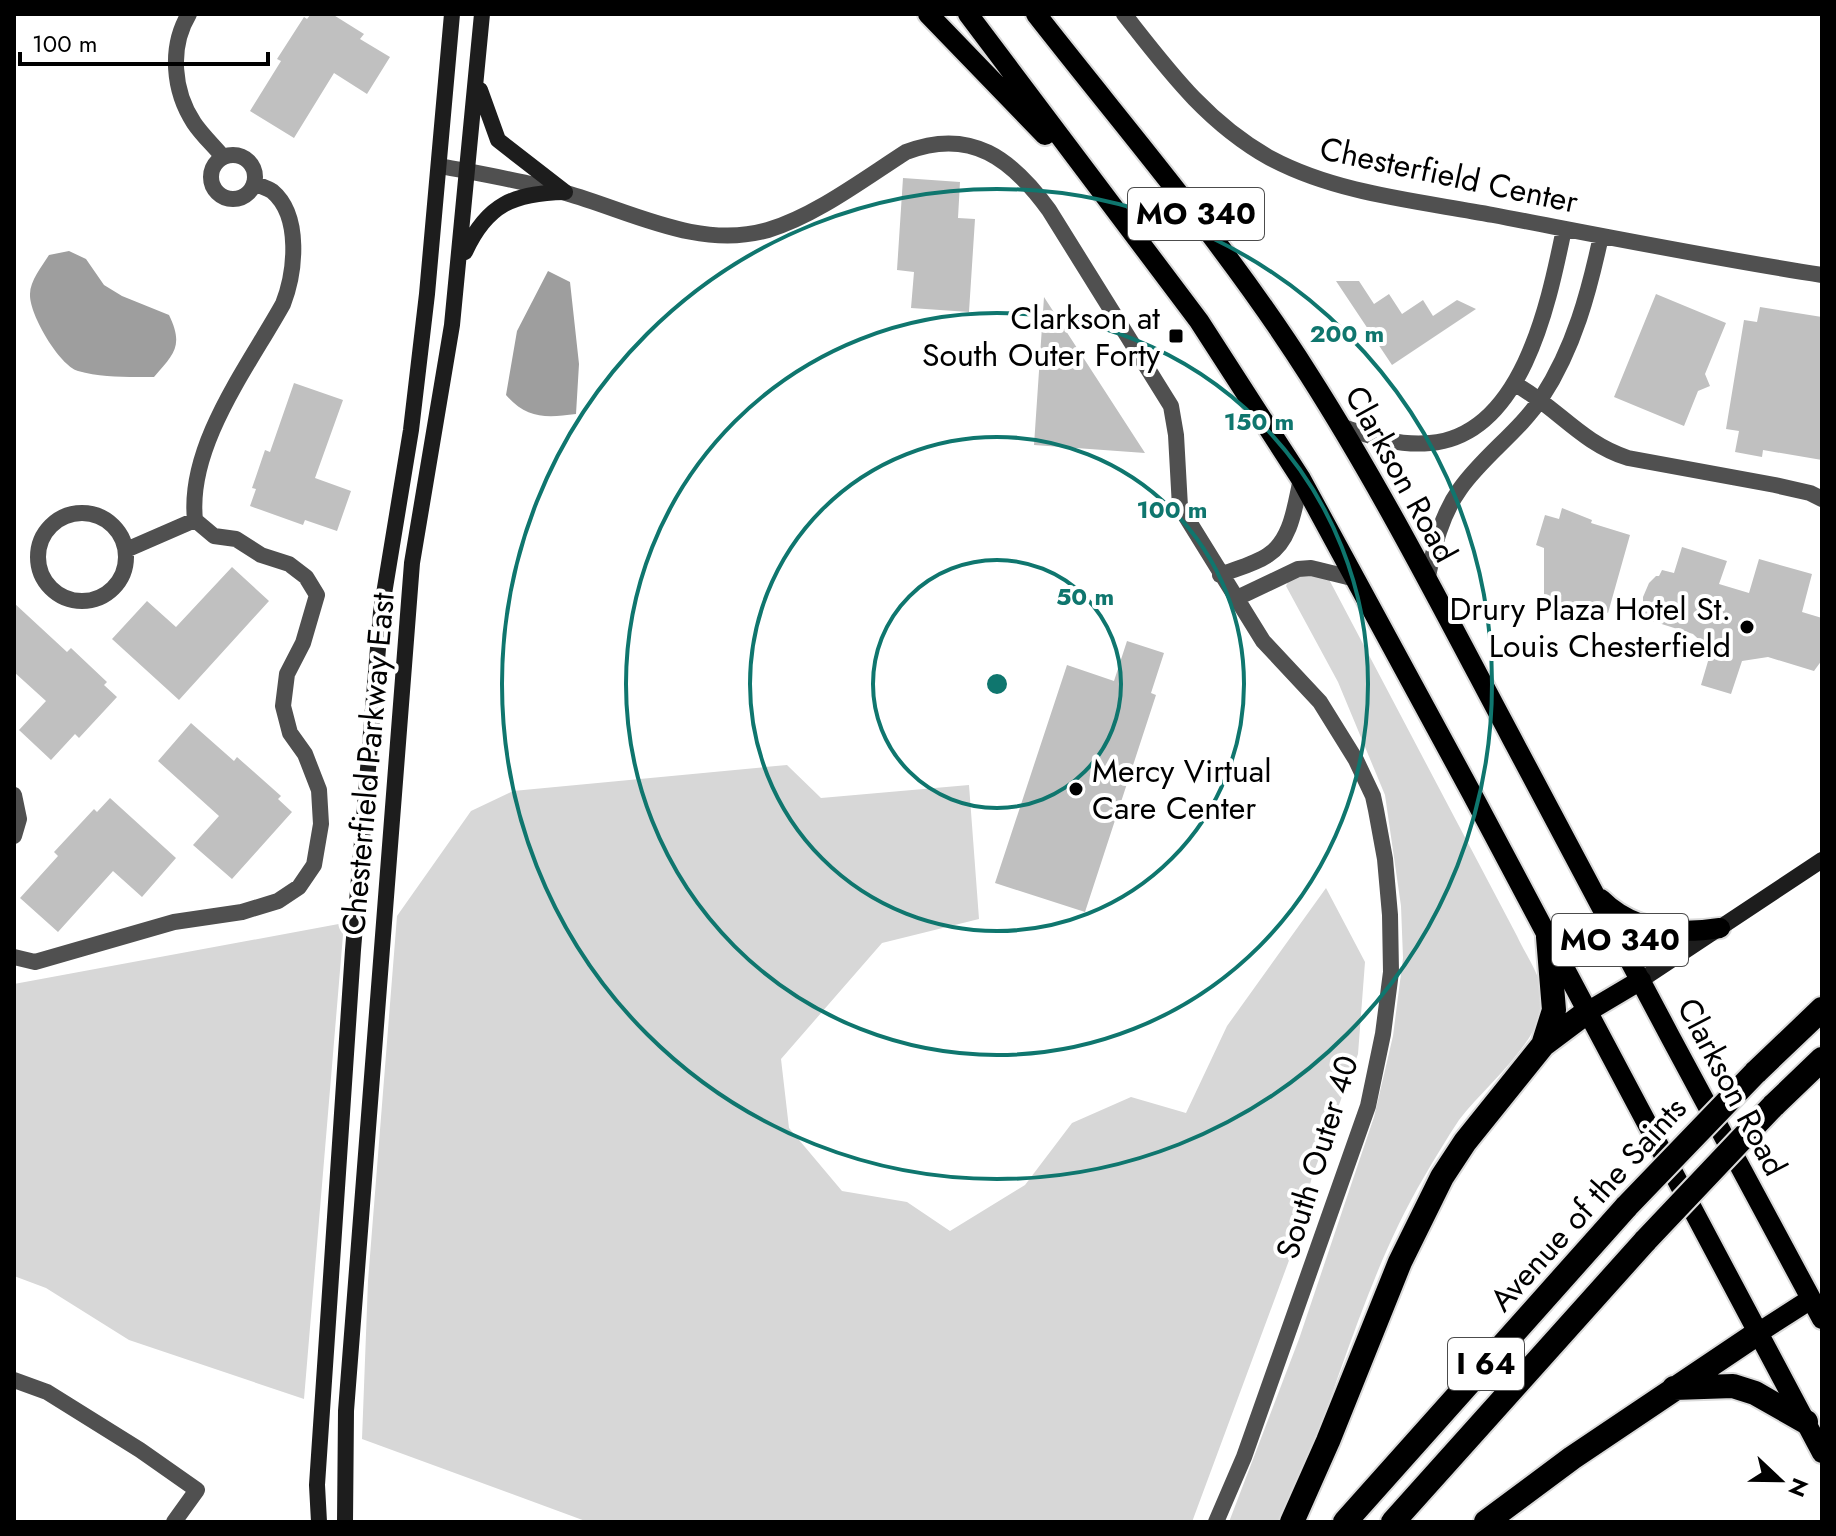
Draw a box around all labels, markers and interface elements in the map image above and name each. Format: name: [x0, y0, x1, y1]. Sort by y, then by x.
scale bar: [20, 16, 268, 66]
text: 100 m: [32, 26, 98, 61]
street label: Chesterfield Center: [1316, 125, 1582, 225]
road number: MO 340: [1128, 188, 1264, 240]
place label: Clarkson at South Outer Forty: [922, 295, 1161, 378]
text: 200 m: [1310, 316, 1384, 351]
marker: Clarkson at South Outer Forty: [1167, 327, 1185, 345]
street label: Clarkson Road: [1333, 377, 1469, 571]
text: 150 m: [1224, 404, 1294, 439]
text: 100 m: [1137, 492, 1207, 527]
text: 50 m: [1056, 579, 1114, 614]
place label: Drury Plaza Hotel St. Louis Chesterfield: [1450, 586, 1731, 669]
street label: Chesterfield Parkway East: [330, 590, 406, 937]
marker: Drury Plaza Hotel St. Louis Chesterfield: [1738, 618, 1756, 636]
centre of rings: [983, 670, 1011, 698]
place label: Mercy Virtual Care Center: [1092, 748, 1272, 831]
marker: Mercy Virtual Care Center: [1067, 780, 1085, 798]
road number: MO 340: [1552, 914, 1688, 966]
street label: Clarkson Road: [1666, 990, 1798, 1184]
street label: South Outer 40: [1264, 1050, 1370, 1264]
street label: Avenue of the Saints: [1479, 1087, 1697, 1321]
road number: I 64: [1448, 1338, 1524, 1390]
north arrow: [1740, 1440, 1820, 1520]
text: N: [1780, 1473, 1817, 1502]

